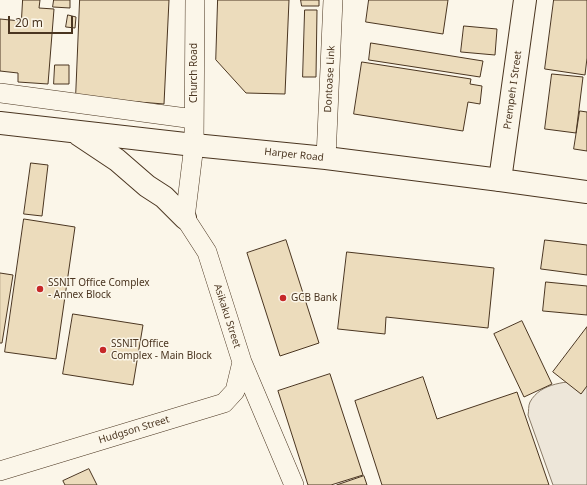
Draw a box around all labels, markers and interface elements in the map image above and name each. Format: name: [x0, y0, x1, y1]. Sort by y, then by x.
scale bar: [10, 8, 75, 34]
text: 20 m: [15, 14, 43, 31]
street label: Church Road: [188, 43, 200, 103]
street label: Dontoase Link: [322, 45, 338, 113]
street label: Prempeh I Street: [502, 50, 524, 130]
street label: Harper Road: [264, 146, 324, 164]
place label: SSNIT Office Complex - Annex Block: [48, 277, 150, 300]
street label: Asikaku Street: [211, 282, 243, 350]
marker: SSNIT Office Complex - Annex Block: [35, 284, 45, 294]
place label: GCB Bank: [291, 292, 337, 304]
marker: GCB Bank: [278, 293, 288, 303]
place label: SSNIT Office Complex - Main Block: [111, 338, 212, 362]
marker: SSNIT Office Complex - Main Block: [98, 345, 108, 355]
street label: Hudgson Street: [97, 414, 171, 446]

